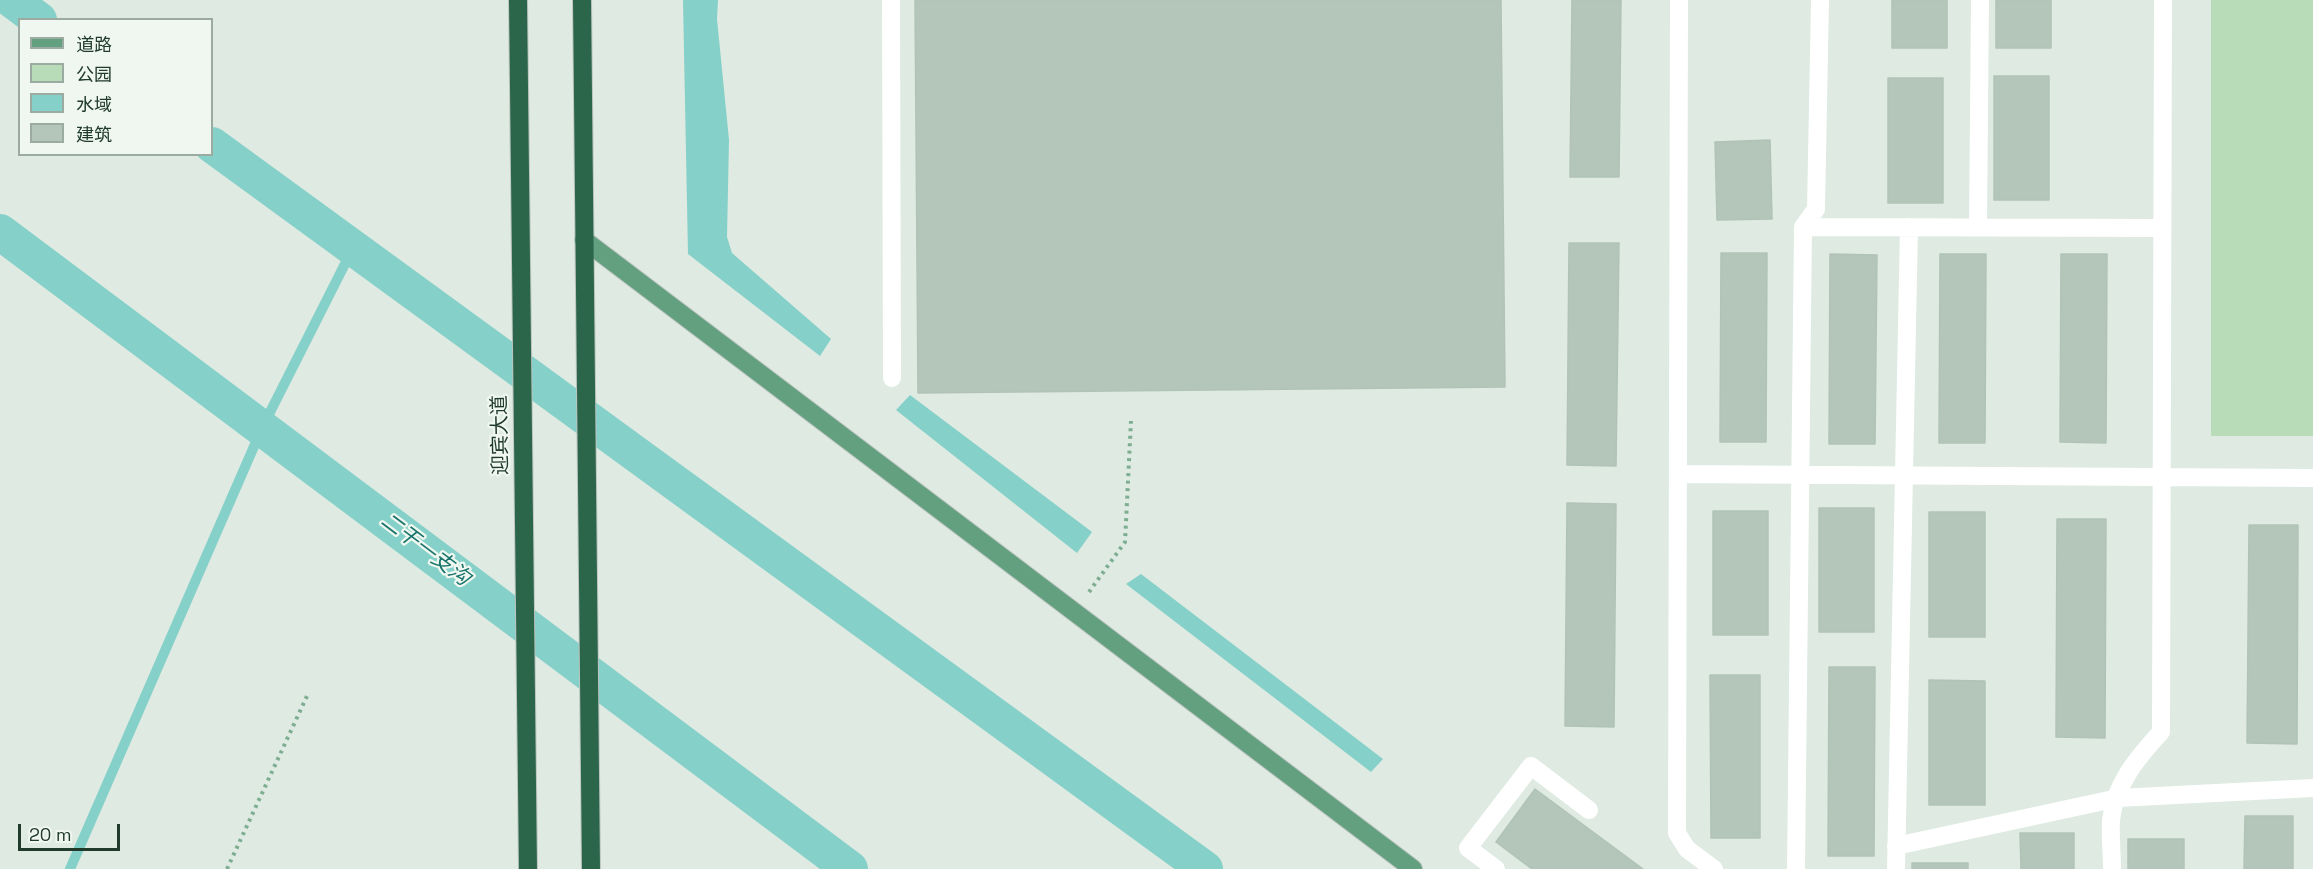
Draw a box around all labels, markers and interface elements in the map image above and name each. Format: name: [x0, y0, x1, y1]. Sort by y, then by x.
legend: [18, 18, 213, 156]
text: 道路: [76, 33, 112, 56]
text: 公园: [76, 63, 112, 86]
text: 水域: [76, 93, 112, 116]
text: 建筑: [76, 123, 112, 146]
street label: 迎宾大道: [488, 395, 514, 475]
water label: 二干一支沟: [375, 508, 475, 592]
scale bar: [21, 812, 123, 850]
text: 20 m: [29, 823, 72, 846]

